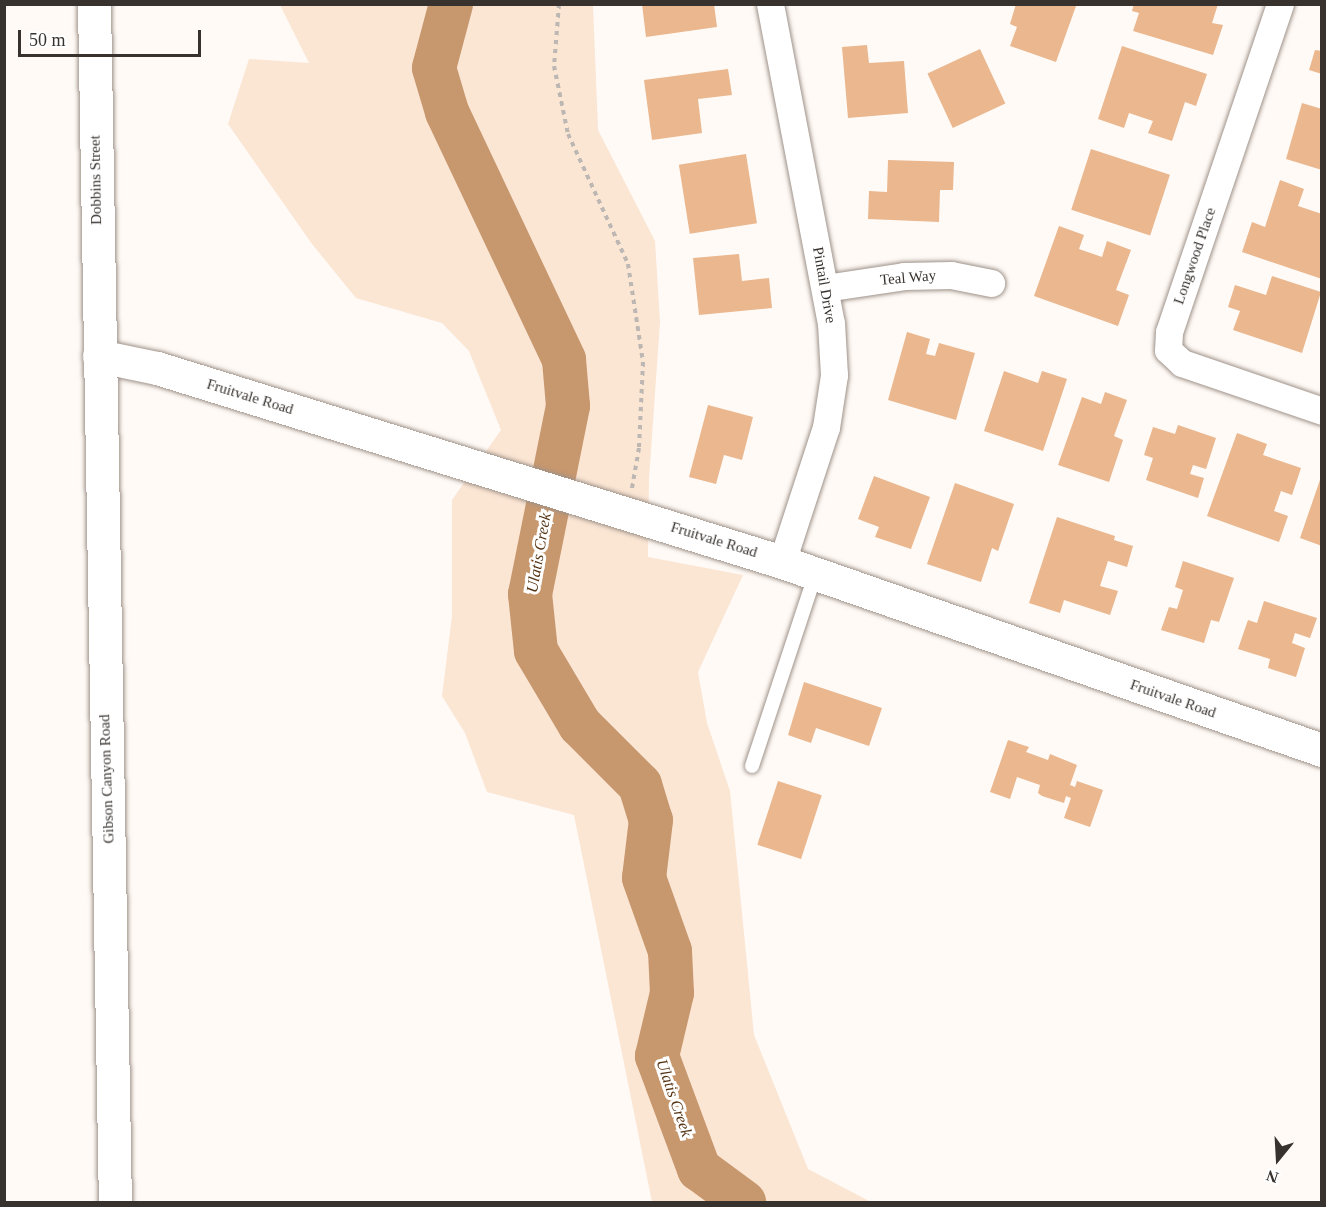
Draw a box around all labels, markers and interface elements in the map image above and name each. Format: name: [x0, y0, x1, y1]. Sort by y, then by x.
scale bar: [21, 18, 204, 56]
text: 50 m: [29, 30, 66, 50]
street label: Dobbins Street: [86, 135, 106, 225]
street label: Longwood Place: [1170, 205, 1220, 307]
street label: Pintail Drive: [808, 245, 840, 325]
street label: Teal Way: [879, 267, 937, 289]
street label: Fruitvale Road: [205, 375, 295, 419]
water label: Ulatis Creek: [523, 512, 555, 594]
street label: Fruitvale Road: [669, 518, 759, 562]
street label: Fruitvale Road: [1128, 676, 1218, 722]
street label: Gibson Canyon Road: [96, 714, 118, 844]
water label: Ulatis Creek: [652, 1057, 696, 1139]
north arrow: [1248, 1129, 1308, 1189]
text: N: [1264, 1167, 1280, 1186]

